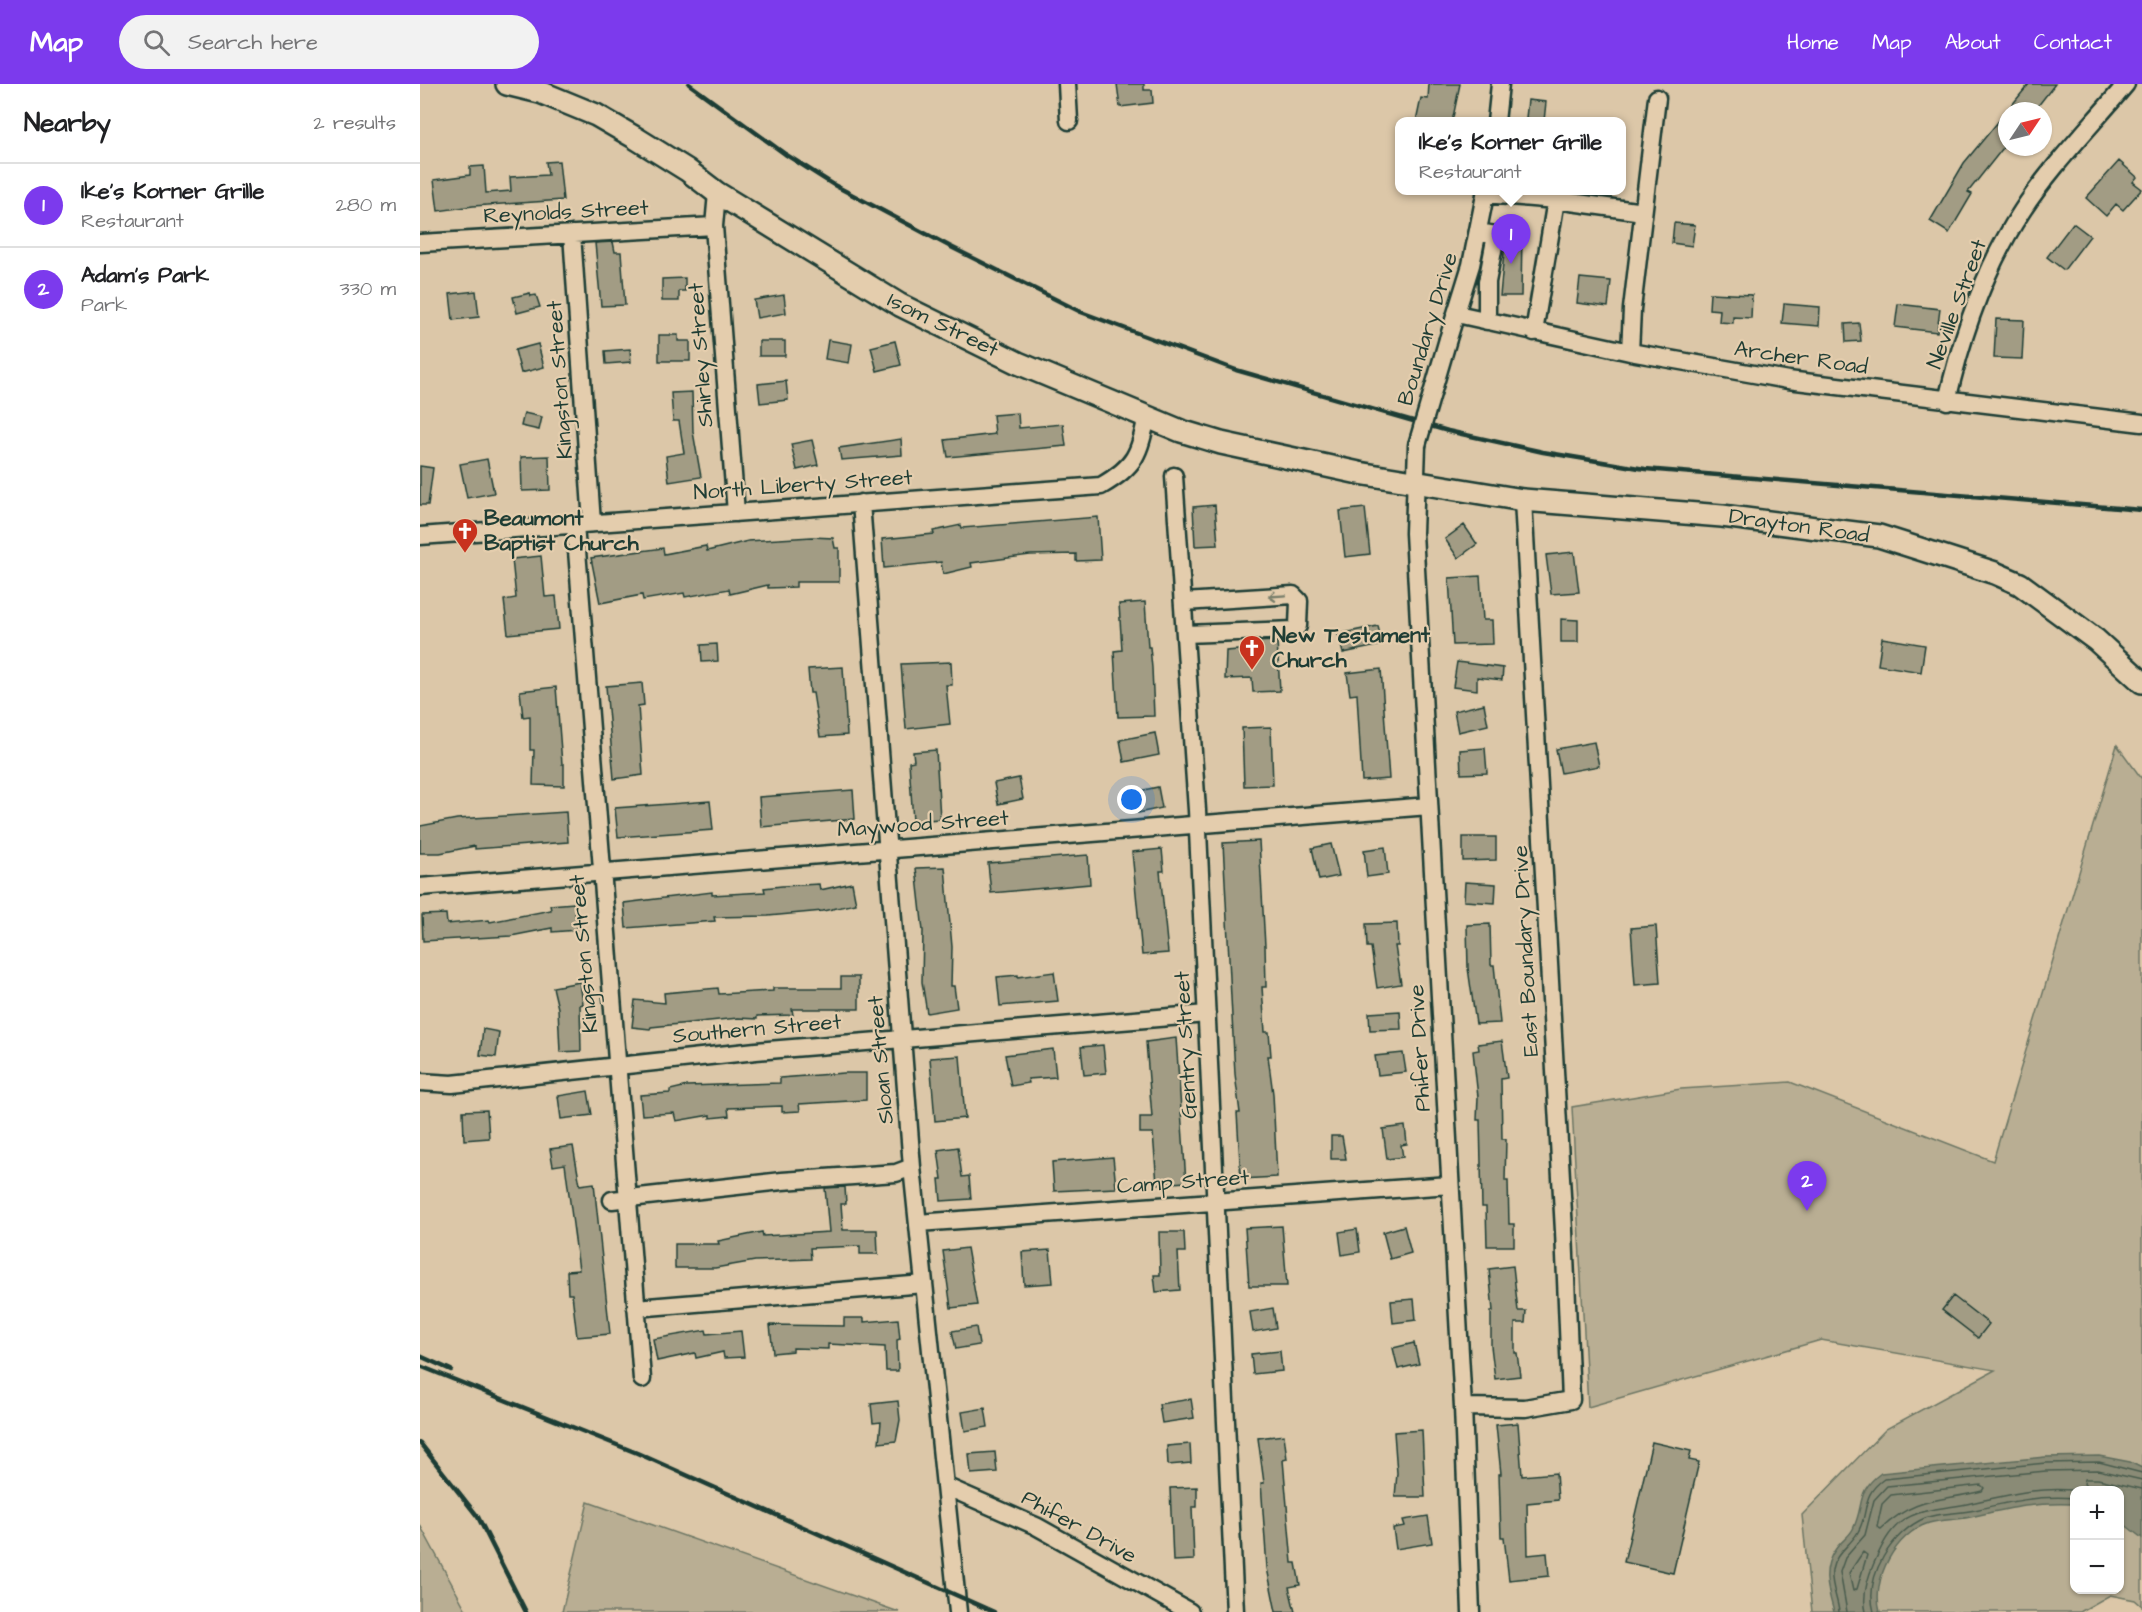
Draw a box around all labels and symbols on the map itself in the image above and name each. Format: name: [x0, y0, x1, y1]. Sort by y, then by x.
north arrow: [1998, 102, 2052, 156]
street label: Reynolds Street: [483, 192, 650, 233]
pin: 1: [1492, 214, 1530, 264]
street label: Neville Street: [1919, 235, 1995, 373]
street label: Boundary Drive: [1390, 248, 1467, 410]
street label: Shirley Street: [680, 282, 723, 428]
street label: Isom Street: [882, 285, 1004, 365]
street label: Kingston Street: [539, 299, 582, 460]
street label: Archer Road: [1732, 333, 1870, 383]
street label: North Liberty Street: [692, 462, 914, 509]
street label: Drayton Road: [1727, 501, 1871, 552]
place label: Beaumont Baptist Church: [484, 503, 640, 559]
church icon: Beaumont Baptist Church: [450, 516, 480, 554]
one-way arrow: [1268, 591, 1288, 602]
place label: New Testament Church: [1272, 620, 1431, 676]
church icon: New Testament Church: [1237, 633, 1267, 671]
your location: [1117, 785, 1146, 814]
street label: Maywood Street: [836, 803, 1010, 846]
street label: East Boundary Drive: [1505, 844, 1548, 1058]
street label: Kingston Street: [562, 873, 607, 1035]
street label: Gentry Street: [1167, 970, 1206, 1120]
street label: Phifer Drive: [1401, 984, 1439, 1112]
street label: Sloan Street: [860, 994, 902, 1126]
street label: Southern Street: [671, 1006, 843, 1052]
street label: Camp Street: [1116, 1162, 1250, 1202]
pin: 2: [1788, 1162, 1826, 1211]
street label: Phifer Drive: [1016, 1483, 1142, 1571]

